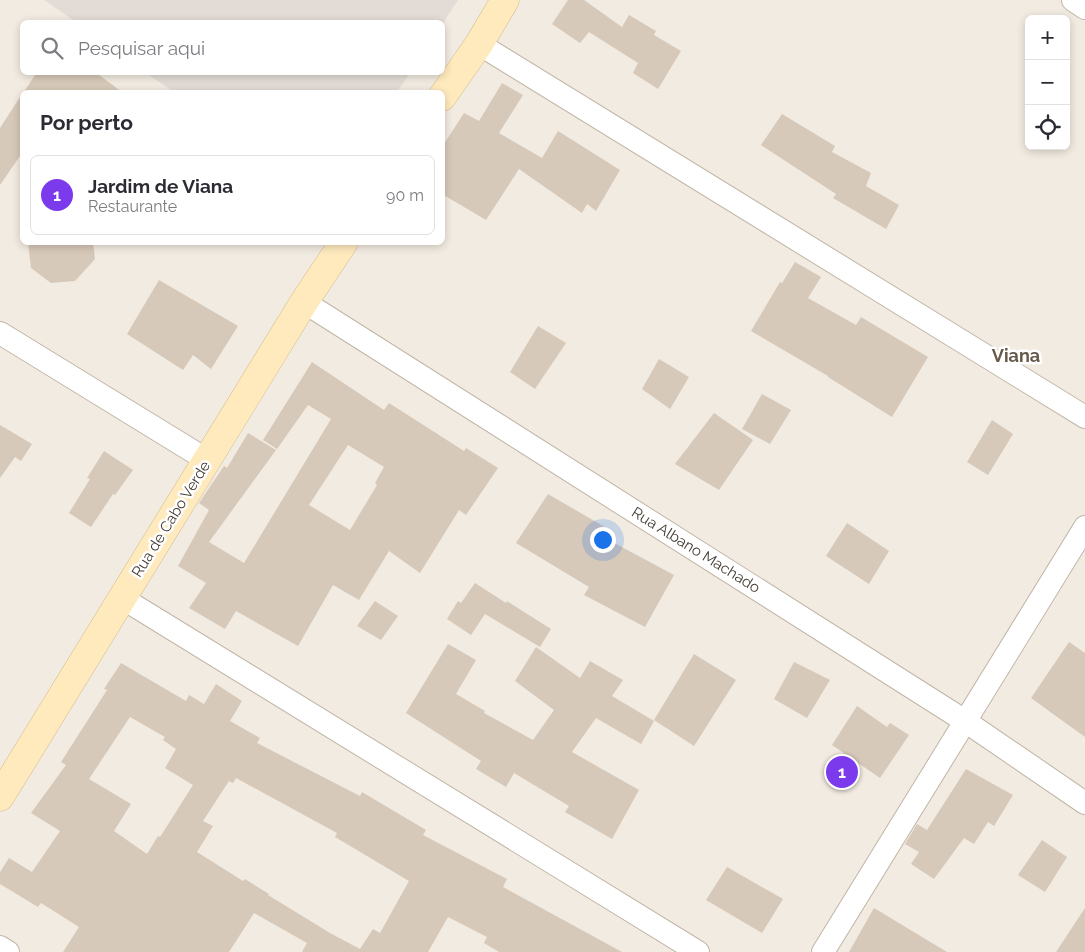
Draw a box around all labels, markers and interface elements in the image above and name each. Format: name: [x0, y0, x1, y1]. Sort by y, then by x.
map controls: [1025, 15, 1070, 150]
button: +: [1025, 15, 1070, 60]
search box: [20, 20, 445, 75]
icon: search: [38, 34, 66, 62]
text: Pesquisar aqui: [78, 37, 205, 59]
button: −: [1025, 60, 1070, 105]
button: locate: [1025, 105, 1070, 150]
text: Por perto: [40, 110, 133, 135]
text: Jardim de Viana: [88, 175, 233, 197]
text: 1: [53, 186, 61, 205]
text: 90 m: [386, 186, 424, 205]
text: Restaurante: [88, 197, 177, 216]
district label: Viana: [992, 345, 1040, 366]
street label: Rua de Cabo Verde: [128, 457, 214, 580]
street label: Rua Albano Machado: [629, 503, 764, 597]
your location: [590, 527, 616, 553]
pin: 1: [826, 753, 858, 791]

